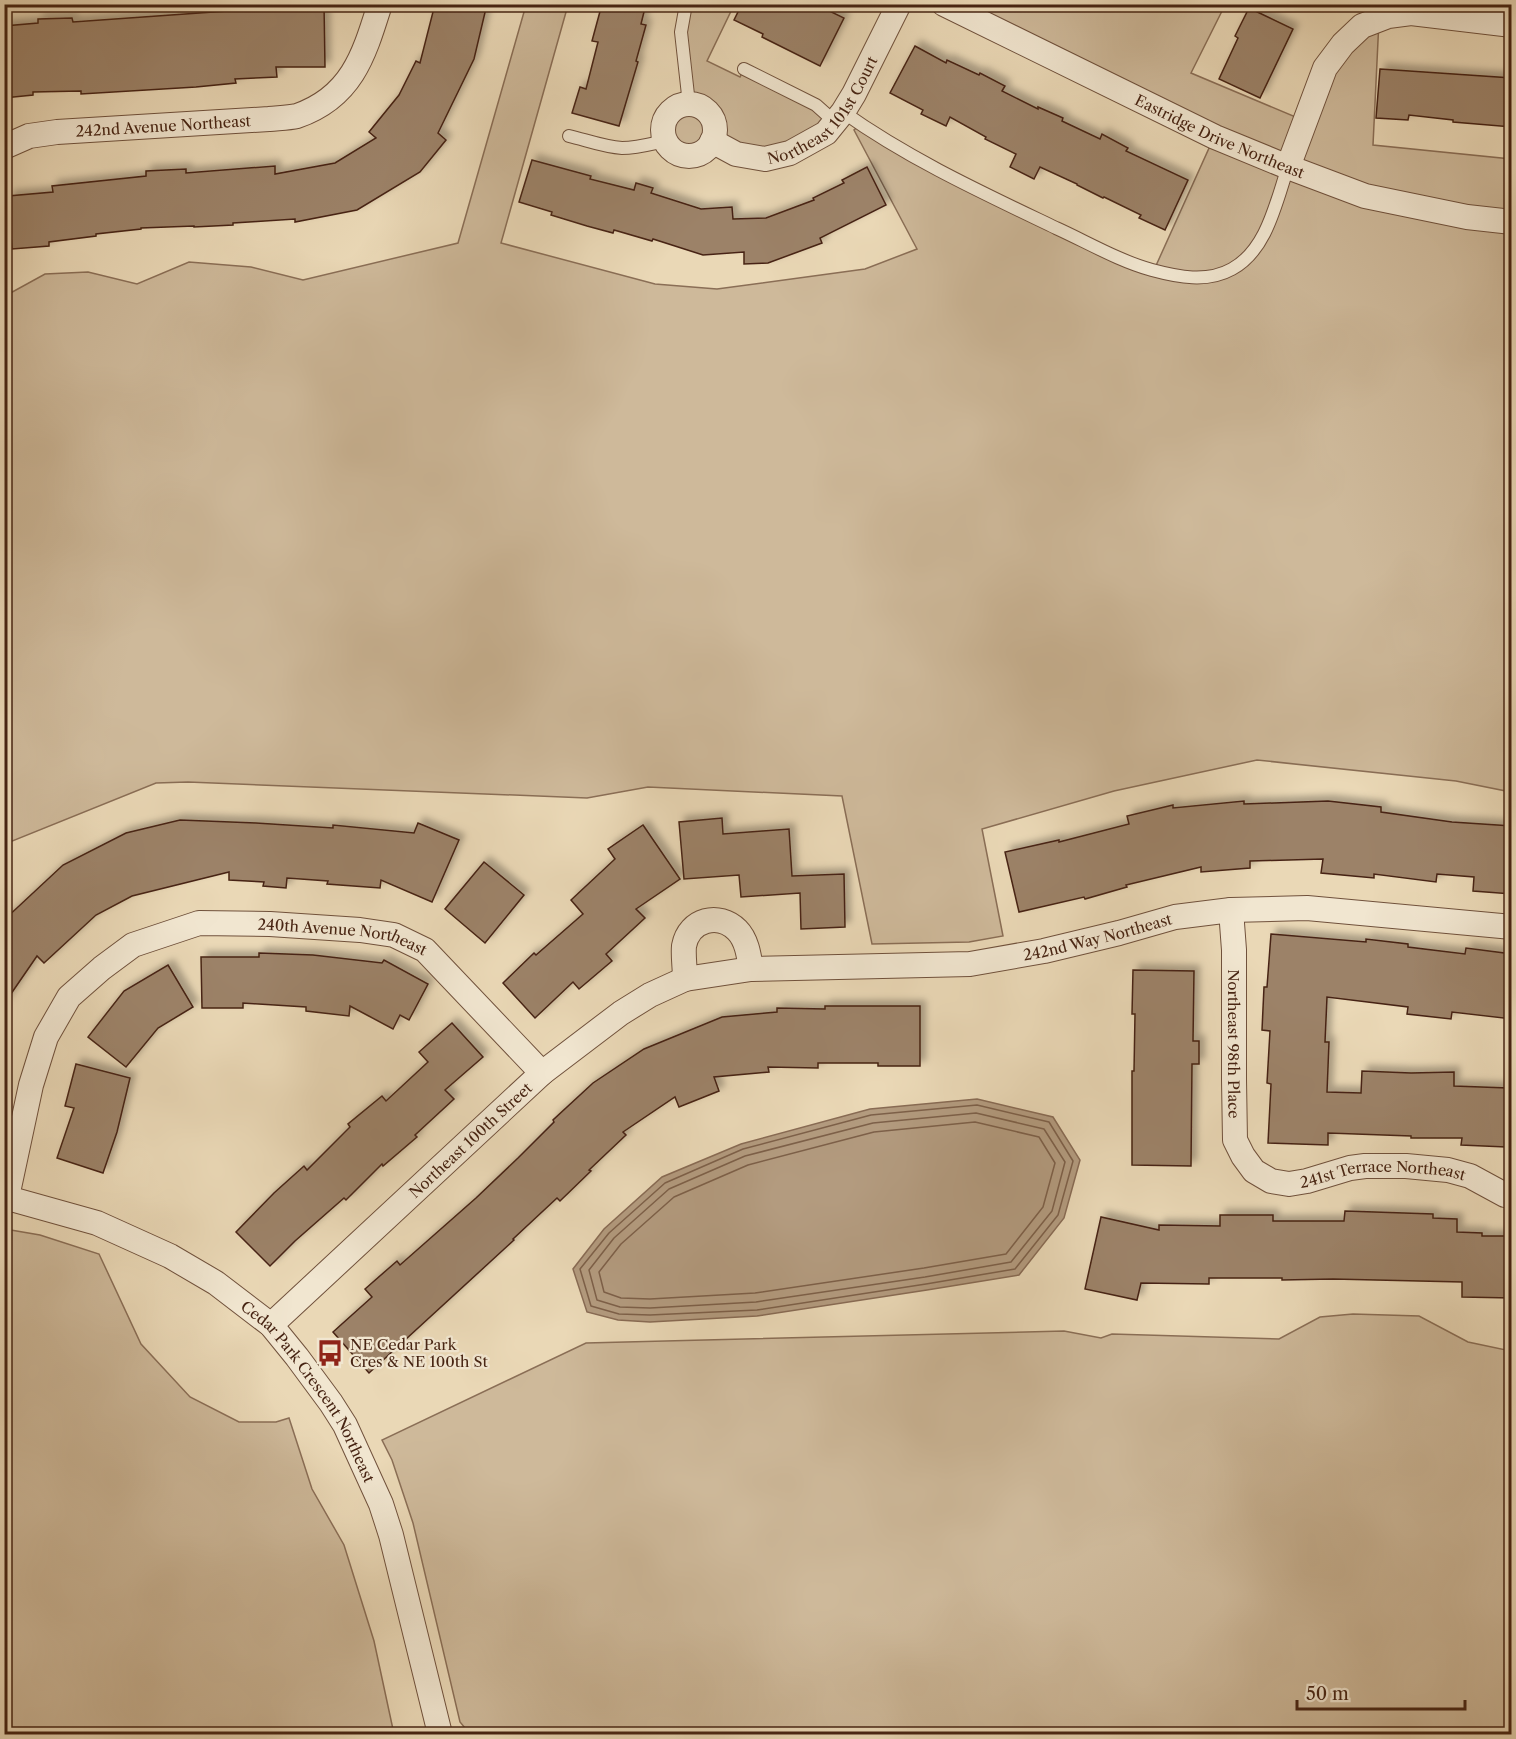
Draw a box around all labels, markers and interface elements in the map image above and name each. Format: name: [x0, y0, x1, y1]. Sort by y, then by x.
street label: Northeast 101st Court: [765, 52, 881, 168]
street label: Eastridge Drive Northeast: [1132, 90, 1308, 182]
street label: 242nd Avenue Northeast: [75, 111, 252, 140]
street label: 242nd Way Northeast: [1021, 909, 1175, 964]
street label: 240th Avenue Northeast: [257, 914, 431, 959]
street label: Northeast 98th Place: [1225, 969, 1244, 1119]
street label: Northeast 100th Street: [405, 1078, 536, 1202]
street label: 241st Terrace Northeast: [1299, 1156, 1469, 1192]
street label: Cedar Park Crescent Northeast: [237, 1296, 380, 1486]
place label: NE Cedar Park Cres & NE 100th St: [350, 1335, 488, 1371]
bus stop icon: NE Cedar Park Cres & NE 100th St: [315, 1338, 345, 1368]
scale bar: [1297, 1673, 1465, 1711]
text: 50 m: [1306, 1683, 1349, 1705]

